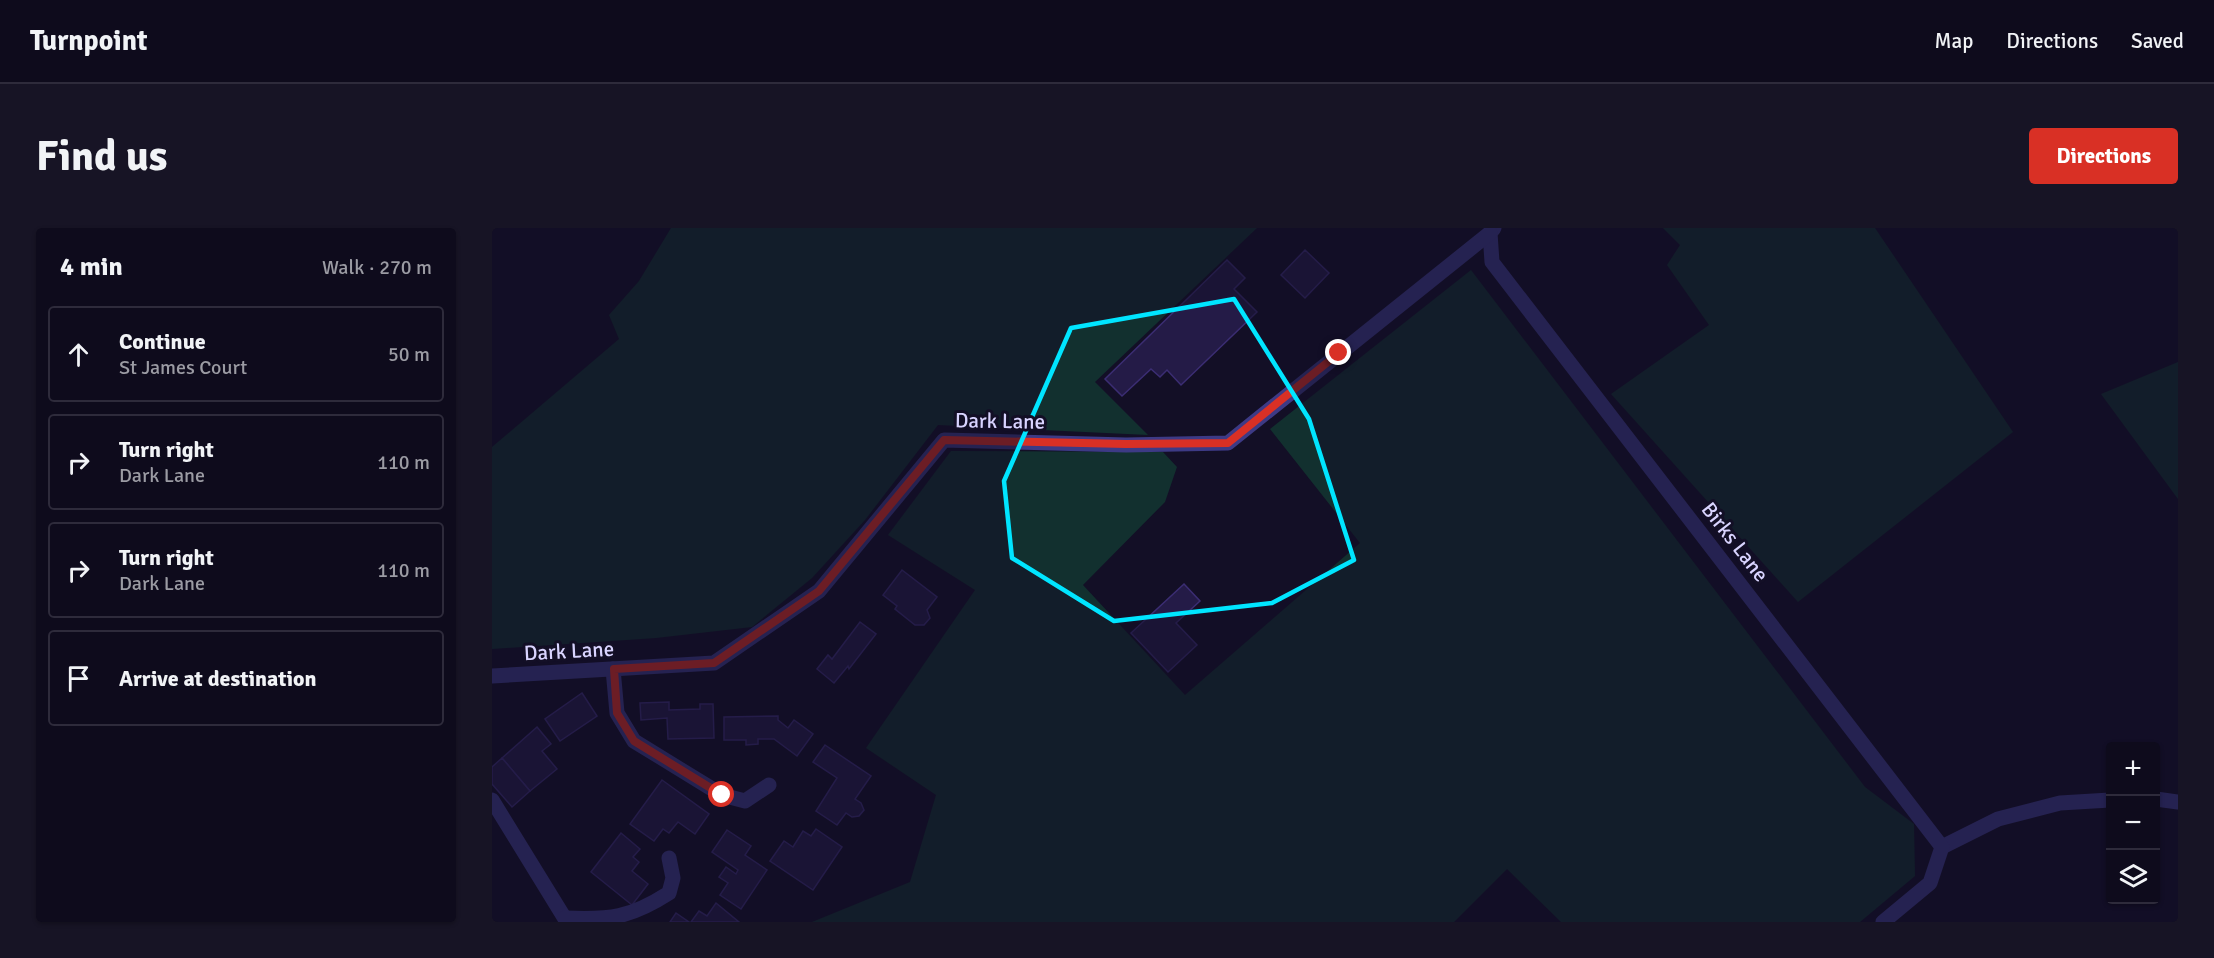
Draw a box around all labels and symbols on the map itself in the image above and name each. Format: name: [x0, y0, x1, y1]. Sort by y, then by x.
route end: [1325, 339, 1351, 365]
street label: Dark Lane: [955, 407, 1045, 435]
street label: Birks Lane: [1696, 497, 1774, 587]
street label: Dark Lane: [523, 636, 615, 666]
route start: [708, 781, 734, 807]

